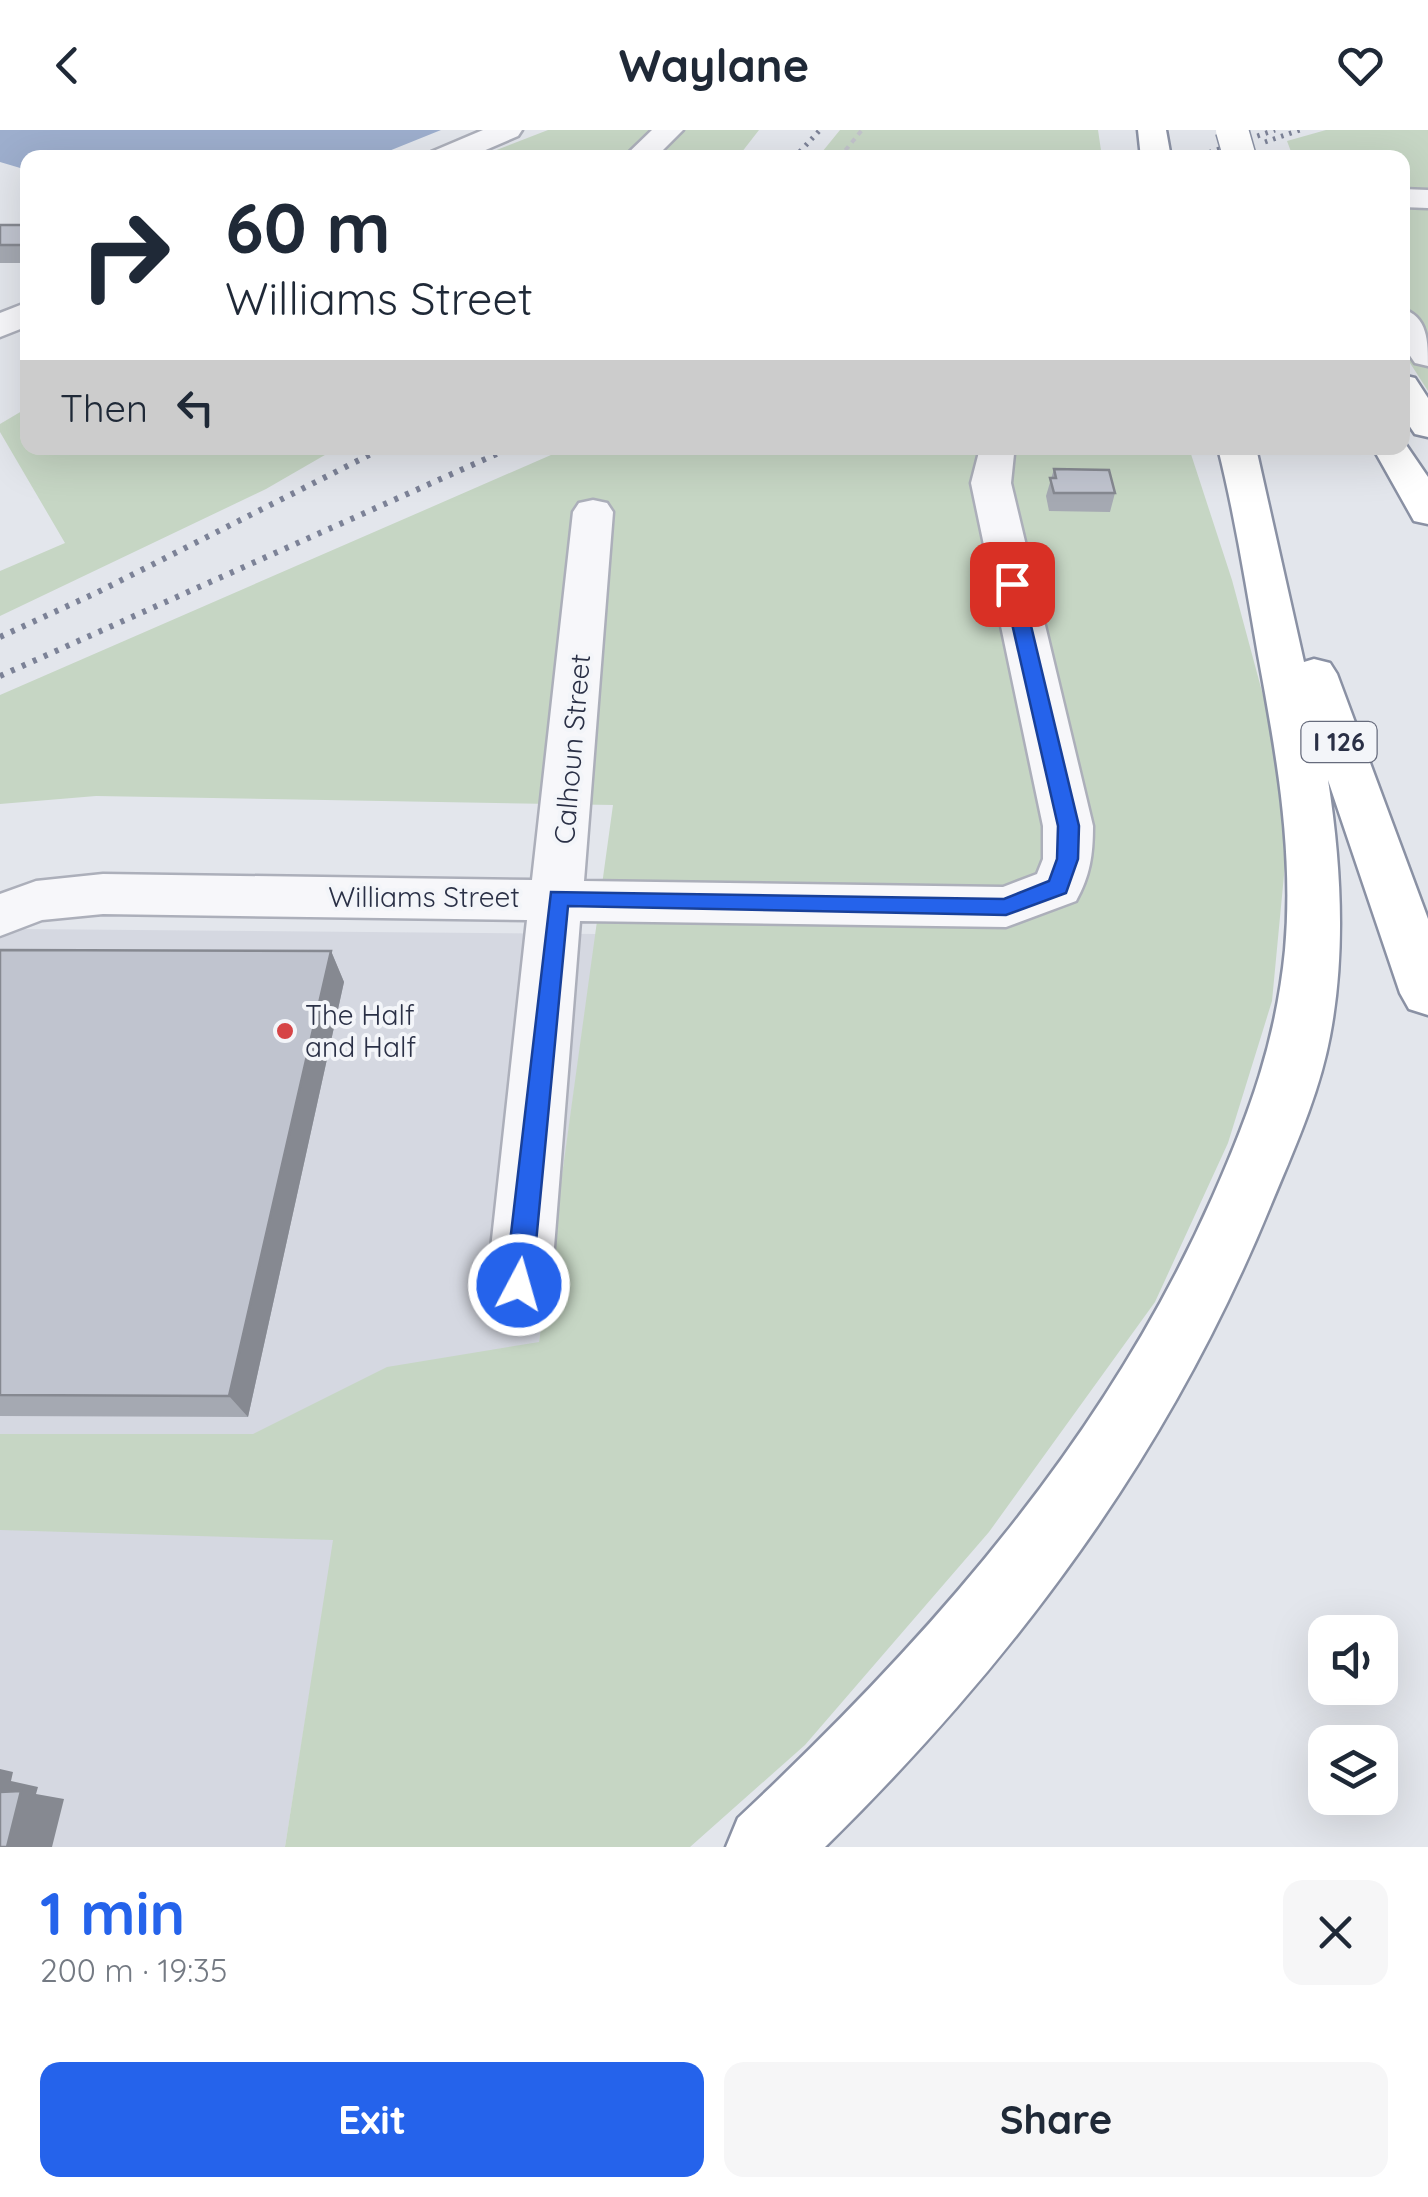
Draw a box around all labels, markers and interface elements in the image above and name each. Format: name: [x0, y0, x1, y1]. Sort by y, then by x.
text: Waylane: [619, 37, 809, 93]
icon: back: [40, 38, 95, 93]
icon: heart: [1333, 38, 1388, 93]
text: 60 m: [225, 183, 391, 271]
icon: right: [60, 190, 190, 320]
text: Williams Street: [225, 270, 533, 326]
icon: left: [168, 380, 223, 435]
text: Then: [60, 384, 148, 432]
pin: [970, 542, 1055, 627]
icon: arrive: [985, 557, 1040, 612]
street label: Calhoun Street: [546, 652, 597, 846]
road number: I 126: [1302, 722, 1376, 762]
street label: Williams Street: [328, 879, 520, 914]
place label: The Half and Half: [305, 997, 416, 1064]
marker: The Half and Half: [274, 1020, 296, 1042]
position arrow: [467, 1233, 571, 1337]
map controls: [1308, 1615, 1398, 1815]
button: sound: [1308, 1615, 1398, 1705]
button: layers: [1308, 1725, 1398, 1815]
text: 1 min: [40, 1875, 185, 1950]
button: close: [1283, 1880, 1388, 1985]
text: 200 m · 19:35: [40, 1950, 227, 1990]
button: Exit: [40, 2062, 704, 2177]
button: Share: [724, 2062, 1388, 2177]

